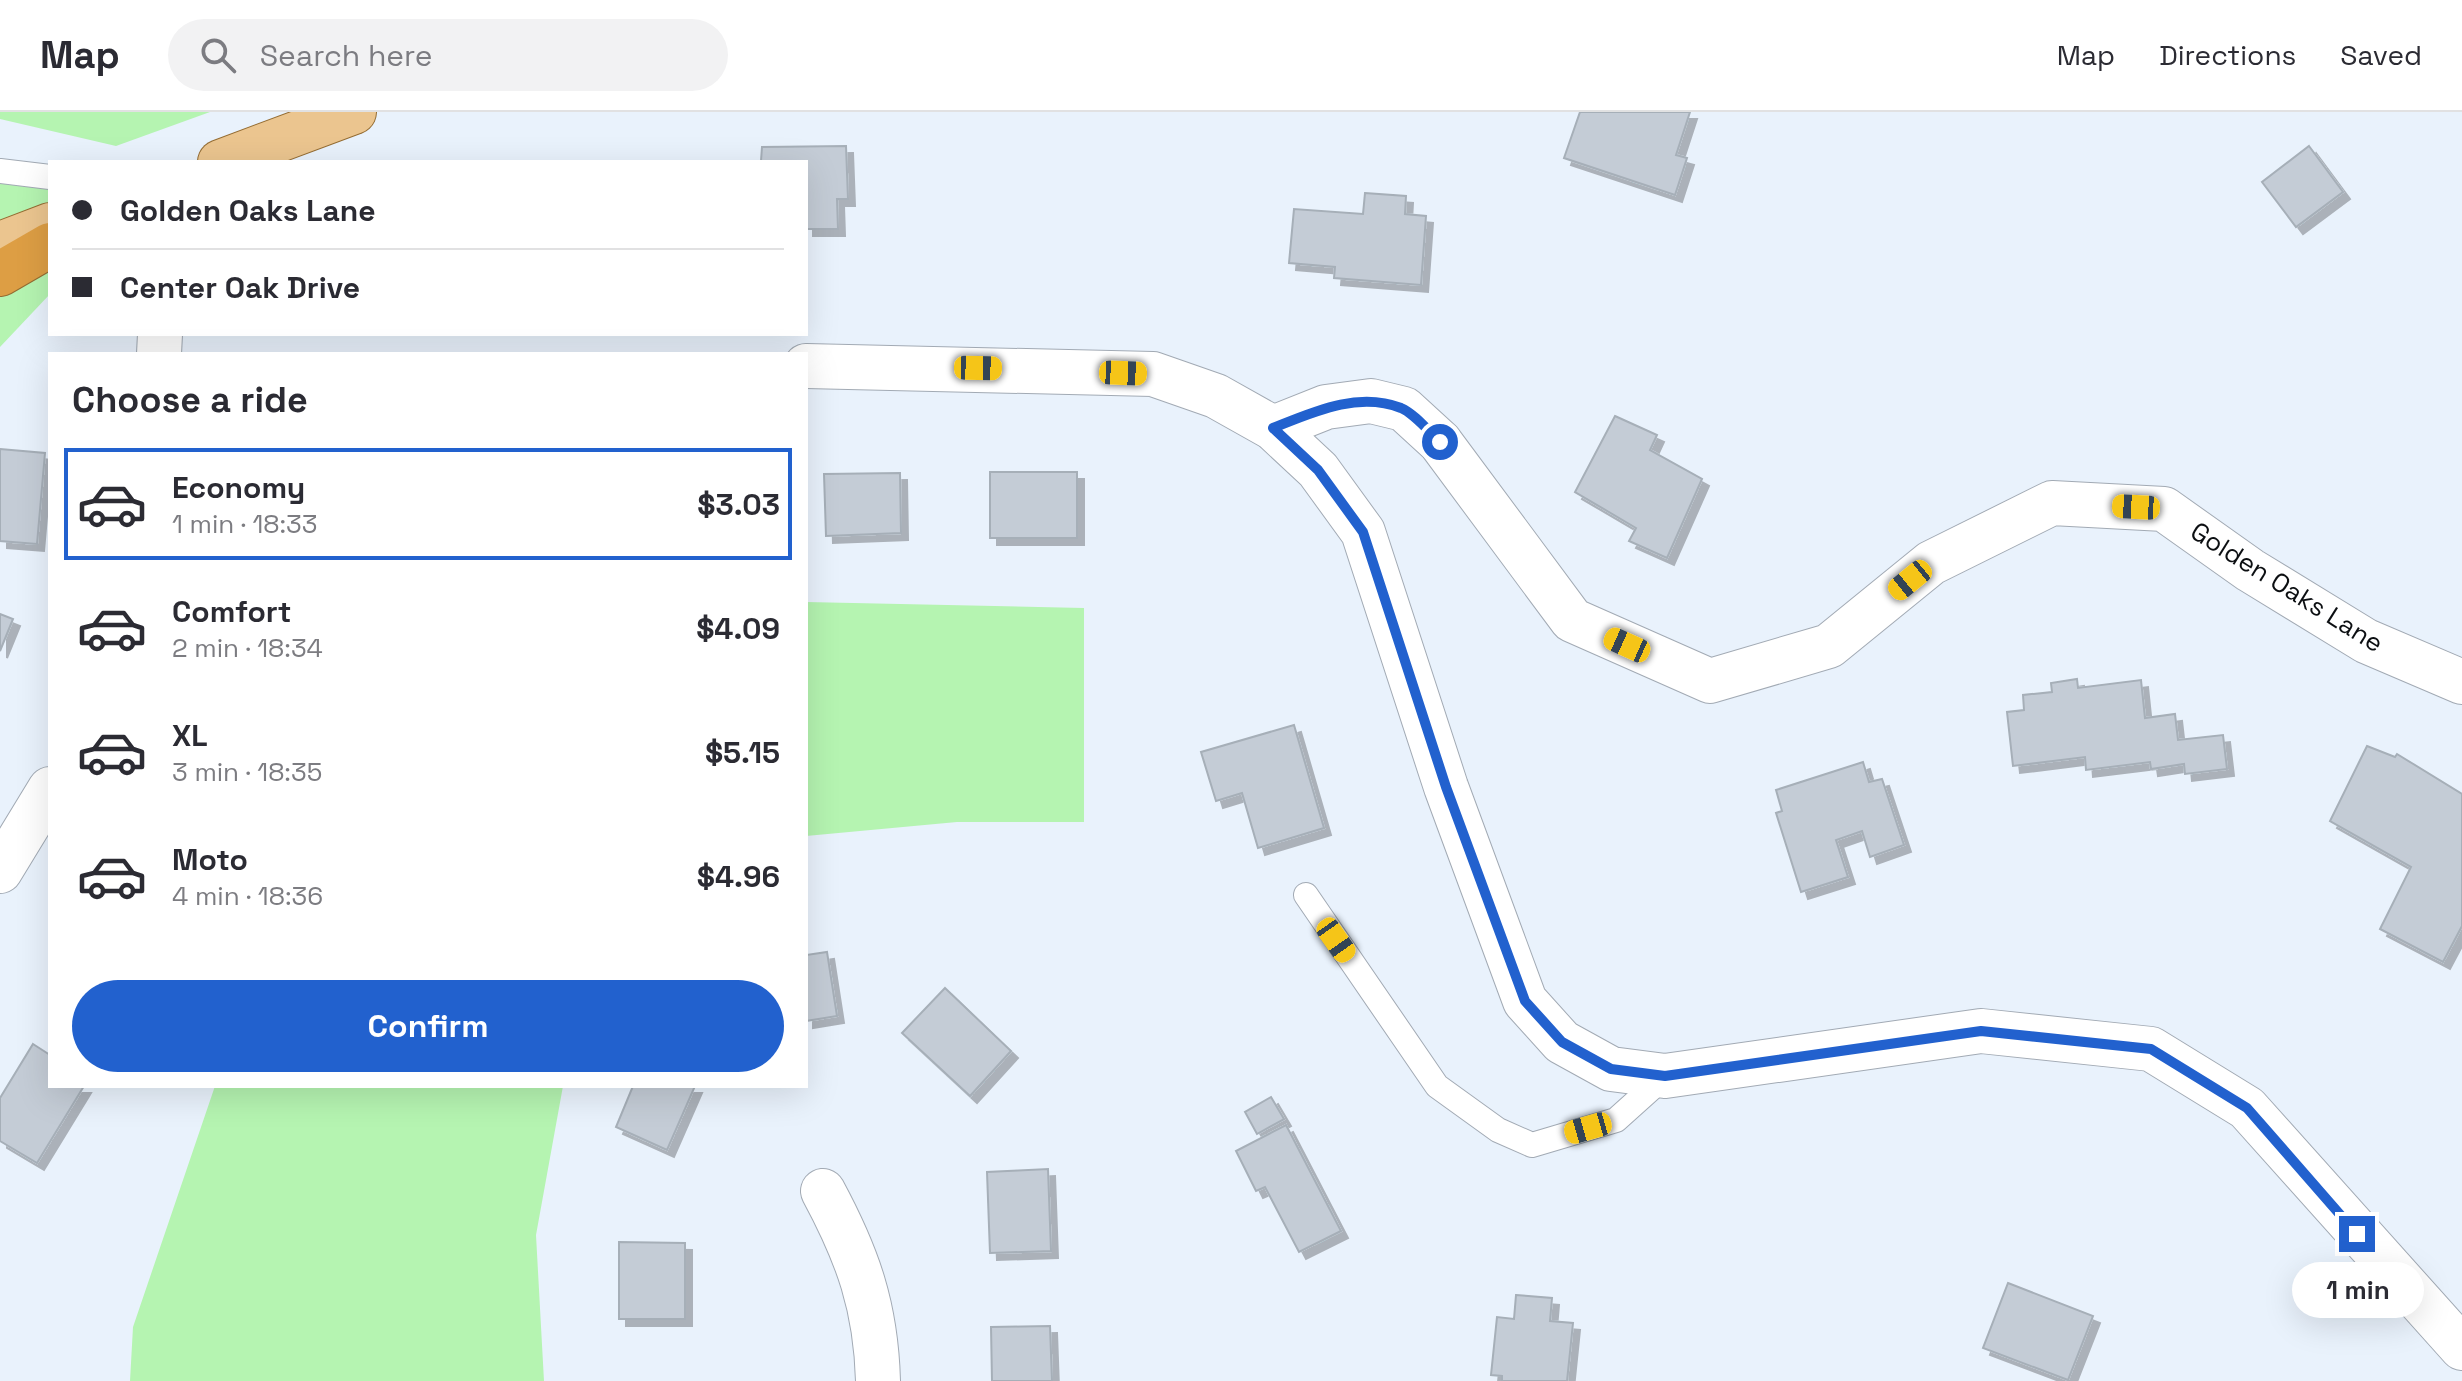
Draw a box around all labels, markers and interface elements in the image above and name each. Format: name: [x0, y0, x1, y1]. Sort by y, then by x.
search box: [168, 19, 728, 91]
text: Map: [40, 31, 120, 79]
icon: search: [196, 33, 240, 77]
text: Search here: [260, 36, 433, 75]
text: Map: [2057, 37, 2115, 73]
text: Directions: [2159, 37, 2296, 73]
text: Saved: [2340, 37, 2422, 73]
text: Golden Oaks Lane: [120, 191, 376, 230]
text: Center Oak Drive: [120, 268, 360, 307]
car: [954, 356, 1002, 380]
car: [1099, 360, 1147, 386]
text: Choose a ride: [72, 377, 308, 423]
route start: [1422, 424, 1458, 460]
icon: car: [76, 468, 148, 540]
text: Economy: [172, 468, 305, 507]
text: $3.03: [697, 485, 780, 524]
car: [2111, 494, 2161, 520]
text: 1 min · 18:33: [172, 507, 318, 541]
street label: Golden Oaks Lane: [2184, 514, 2390, 660]
car: [1884, 556, 1936, 604]
icon: car: [76, 592, 148, 664]
text: Comfort: [172, 592, 291, 631]
text: $4.09: [696, 609, 780, 648]
car: [1600, 624, 1654, 666]
text: 2 min · 18:34: [172, 631, 323, 665]
icon: car: [76, 716, 148, 788]
text: XL: [172, 716, 208, 755]
text: $5.15: [705, 733, 780, 772]
text: 3 min · 18:35: [172, 755, 322, 789]
icon: car: [76, 840, 148, 912]
text: Moto: [172, 840, 248, 879]
text: $4.96: [697, 857, 780, 896]
text: 4 min · 18:36: [172, 879, 323, 913]
car: [1312, 913, 1360, 967]
button: Confirm: [72, 980, 784, 1072]
car: [1562, 1110, 1614, 1146]
route end: [2339, 1216, 2375, 1252]
callout: 1 min: [2291, 1262, 2423, 1318]
text: 1 min: [2326, 1273, 2390, 1307]

